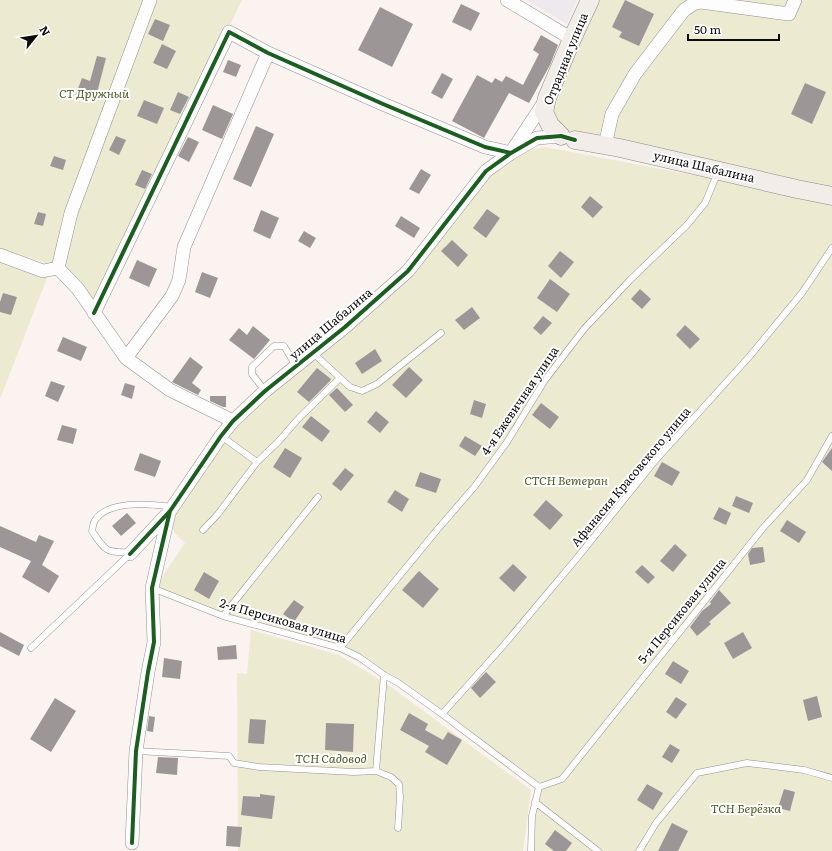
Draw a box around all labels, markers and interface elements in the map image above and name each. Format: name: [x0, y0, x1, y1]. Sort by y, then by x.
street label: Отрадная улица: [538, 9, 592, 108]
north arrow: [16, 16, 56, 56]
scale bar: [688, 16, 779, 42]
text: 50 m: [694, 20, 721, 38]
text: N: [36, 23, 55, 38]
park label: СТ Дружный: [59, 84, 130, 102]
street label: улица Шабалина: [652, 146, 757, 187]
street label: улица Шабалина: [285, 283, 376, 363]
street label: 4-я Ежевичная улица: [476, 342, 563, 458]
street label: Афанасия Красовского улица: [566, 402, 695, 550]
park label: СТСН Ветеран: [524, 471, 608, 489]
street label: 5-я Персиковая улица: [633, 553, 730, 667]
street label: 2-я Персиковая улица: [218, 593, 349, 647]
park label: ТСН Садовод: [295, 749, 367, 767]
park label: ТСН Берёзка: [711, 799, 781, 817]

